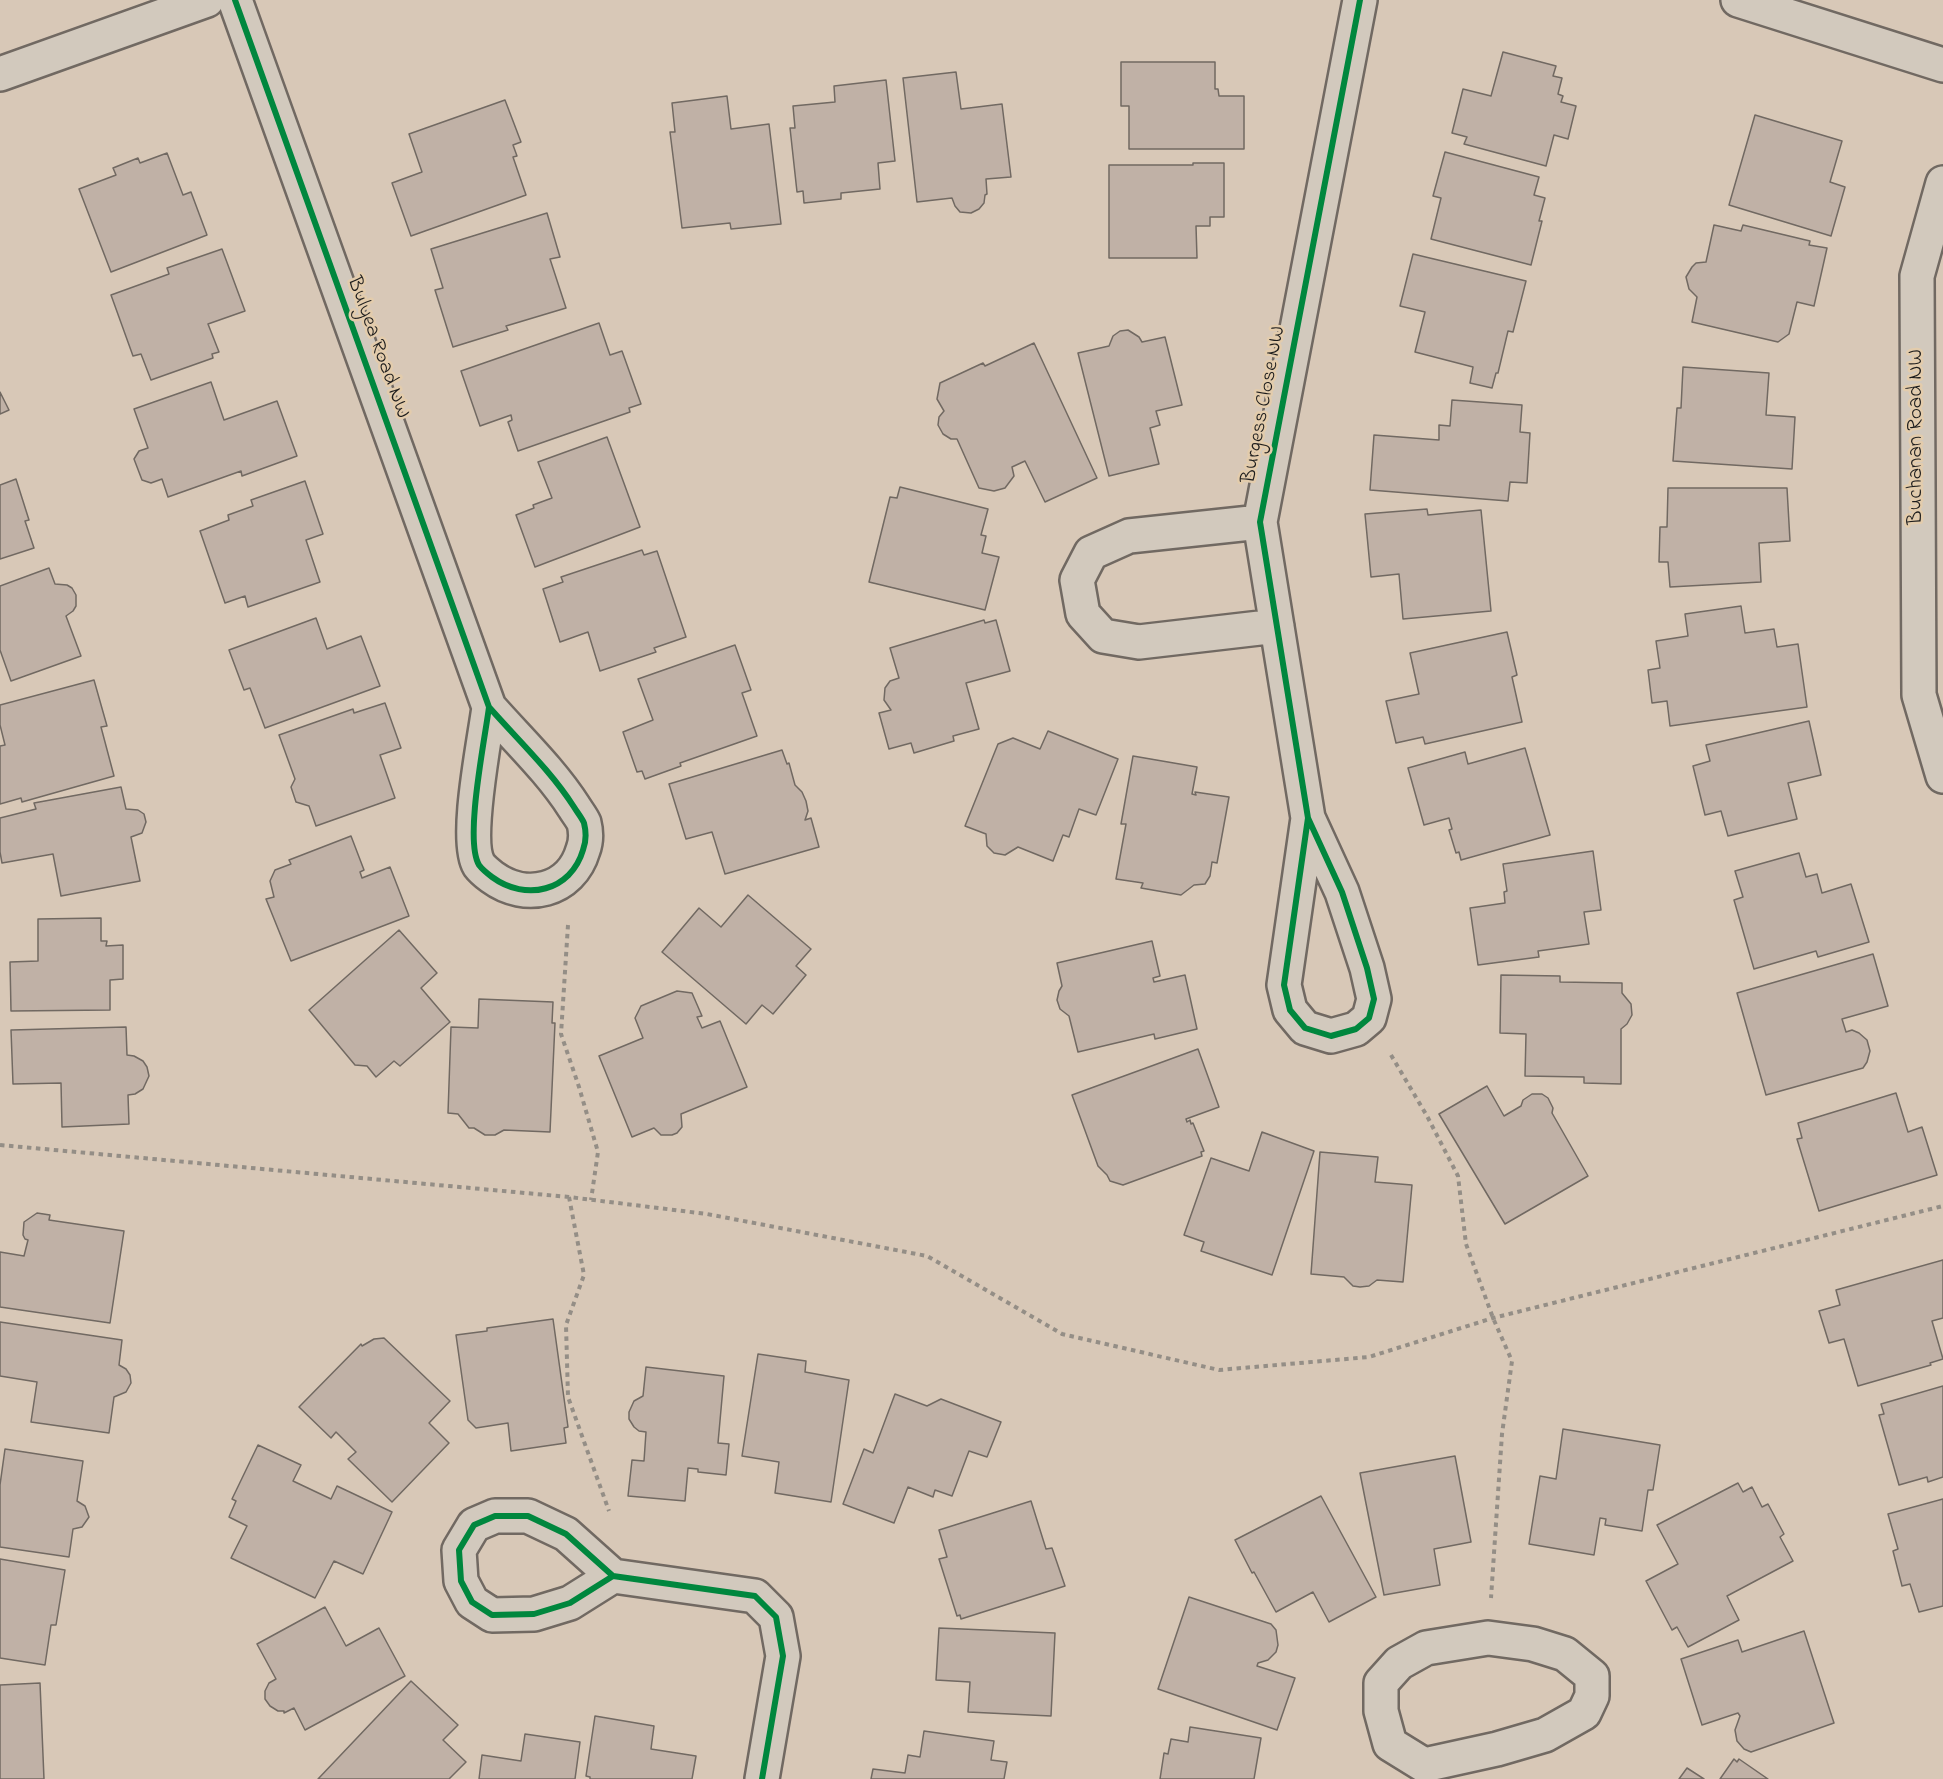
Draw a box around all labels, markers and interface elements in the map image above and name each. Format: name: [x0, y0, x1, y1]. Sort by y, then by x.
street label: Bulyea Road NW: [340, 274, 414, 422]
street label: Burgess Close NW: [1237, 324, 1293, 486]
street label: Buchanan Road NW: [1905, 349, 1931, 525]

